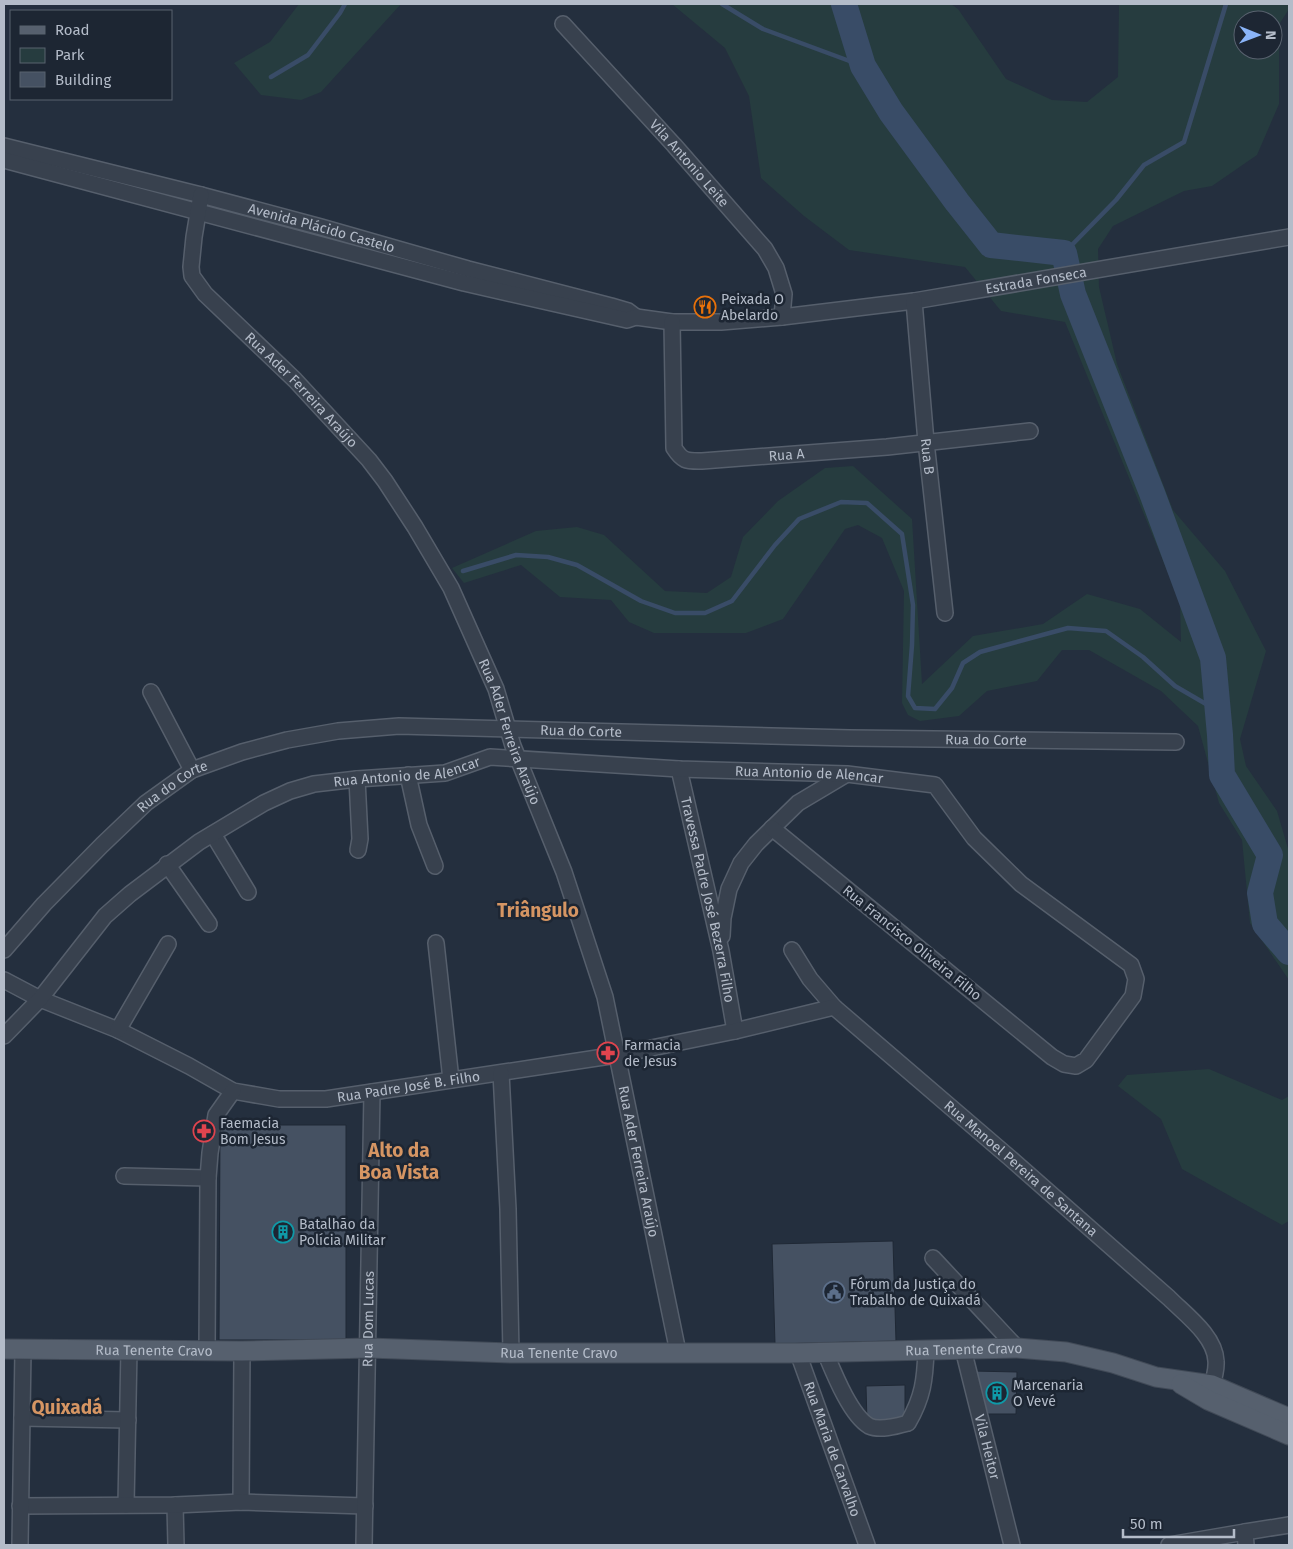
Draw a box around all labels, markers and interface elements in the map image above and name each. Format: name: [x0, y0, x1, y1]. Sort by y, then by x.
legend: [10, 10, 172, 100]
north arrow: [1233, 10, 1283, 60]
text: Road: [55, 21, 90, 39]
text: N: [1262, 30, 1279, 40]
text: Park: [55, 46, 85, 64]
text: Building: [55, 71, 111, 89]
street label: Vila Antonio Leite: [646, 116, 733, 210]
street label: Avenida Plácido Castelo: [246, 199, 397, 256]
street label: Estrada Fonseca: [984, 263, 1088, 297]
place label: Peixada O Abelardo: [721, 291, 784, 324]
restaurant icon: Peixada O Abelardo: [693, 295, 717, 319]
street label: Rua Ader Ferreira Araújo: [242, 329, 361, 451]
street label: Rua B: [917, 437, 938, 475]
street label: Rua A: [768, 445, 805, 464]
street label: Rua Ader Ferreira Araújo: [475, 656, 544, 807]
street label: Rua do Corte: [540, 721, 622, 740]
street label: Rua do Corte: [945, 731, 1027, 749]
street label: Rua Antonio de Alencar: [332, 753, 483, 790]
street label: Rua do Corte: [133, 757, 210, 816]
street label: Rua Antonio de Alencar: [735, 762, 885, 787]
street label: Travessa Padre José Bezerra Filho: [677, 795, 738, 1004]
street label: Rua Francisco Oliveira Filho: [839, 882, 985, 1004]
district label: Triângulo: [497, 899, 579, 922]
place label: Farmacia de Jesus: [624, 1037, 681, 1070]
pharmacy icon: Farmacia de Jesus: [596, 1041, 620, 1065]
street label: Rua Padre José B. Filho: [336, 1067, 481, 1106]
street label: Rua Ader Ferreira Araújo: [615, 1084, 663, 1239]
street label: Rua Manoel Pereira de Santana: [941, 1097, 1101, 1240]
place label: Faemacia Bom Jesus: [220, 1115, 286, 1148]
pharmacy icon: Faemacia Bom Jesus: [192, 1119, 216, 1143]
district label: Alto da Boa Vista: [359, 1139, 439, 1184]
place label: Batalhão da Polícia Militar: [299, 1216, 386, 1249]
building icon: Batalhão da Polícia Militar: [271, 1220, 295, 1244]
street label: Rua Dom Lucas: [359, 1270, 377, 1367]
place label: Fórum da Justiça do Trabalho de Quixadá: [850, 1276, 981, 1309]
public building icon: Fórum da Justiça do Trabalho de Quixadá: [822, 1280, 846, 1304]
street label: Rua Tenente Cravo: [905, 1339, 1023, 1359]
street label: Rua Tenente Cravo: [95, 1341, 213, 1359]
street label: Rua Tenente Cravo: [500, 1344, 618, 1362]
place label: Marcenaria O Vevé: [1013, 1377, 1083, 1410]
street label: Rua Maria de Carvalho: [800, 1379, 865, 1519]
building icon: Marcenaria O Vevé: [985, 1381, 1009, 1405]
district label: Quixadá: [31, 1396, 103, 1419]
street label: Vila Heitor: [971, 1413, 1004, 1482]
scale bar: [1123, 1506, 1234, 1538]
text: 50 m: [1130, 1515, 1163, 1533]

